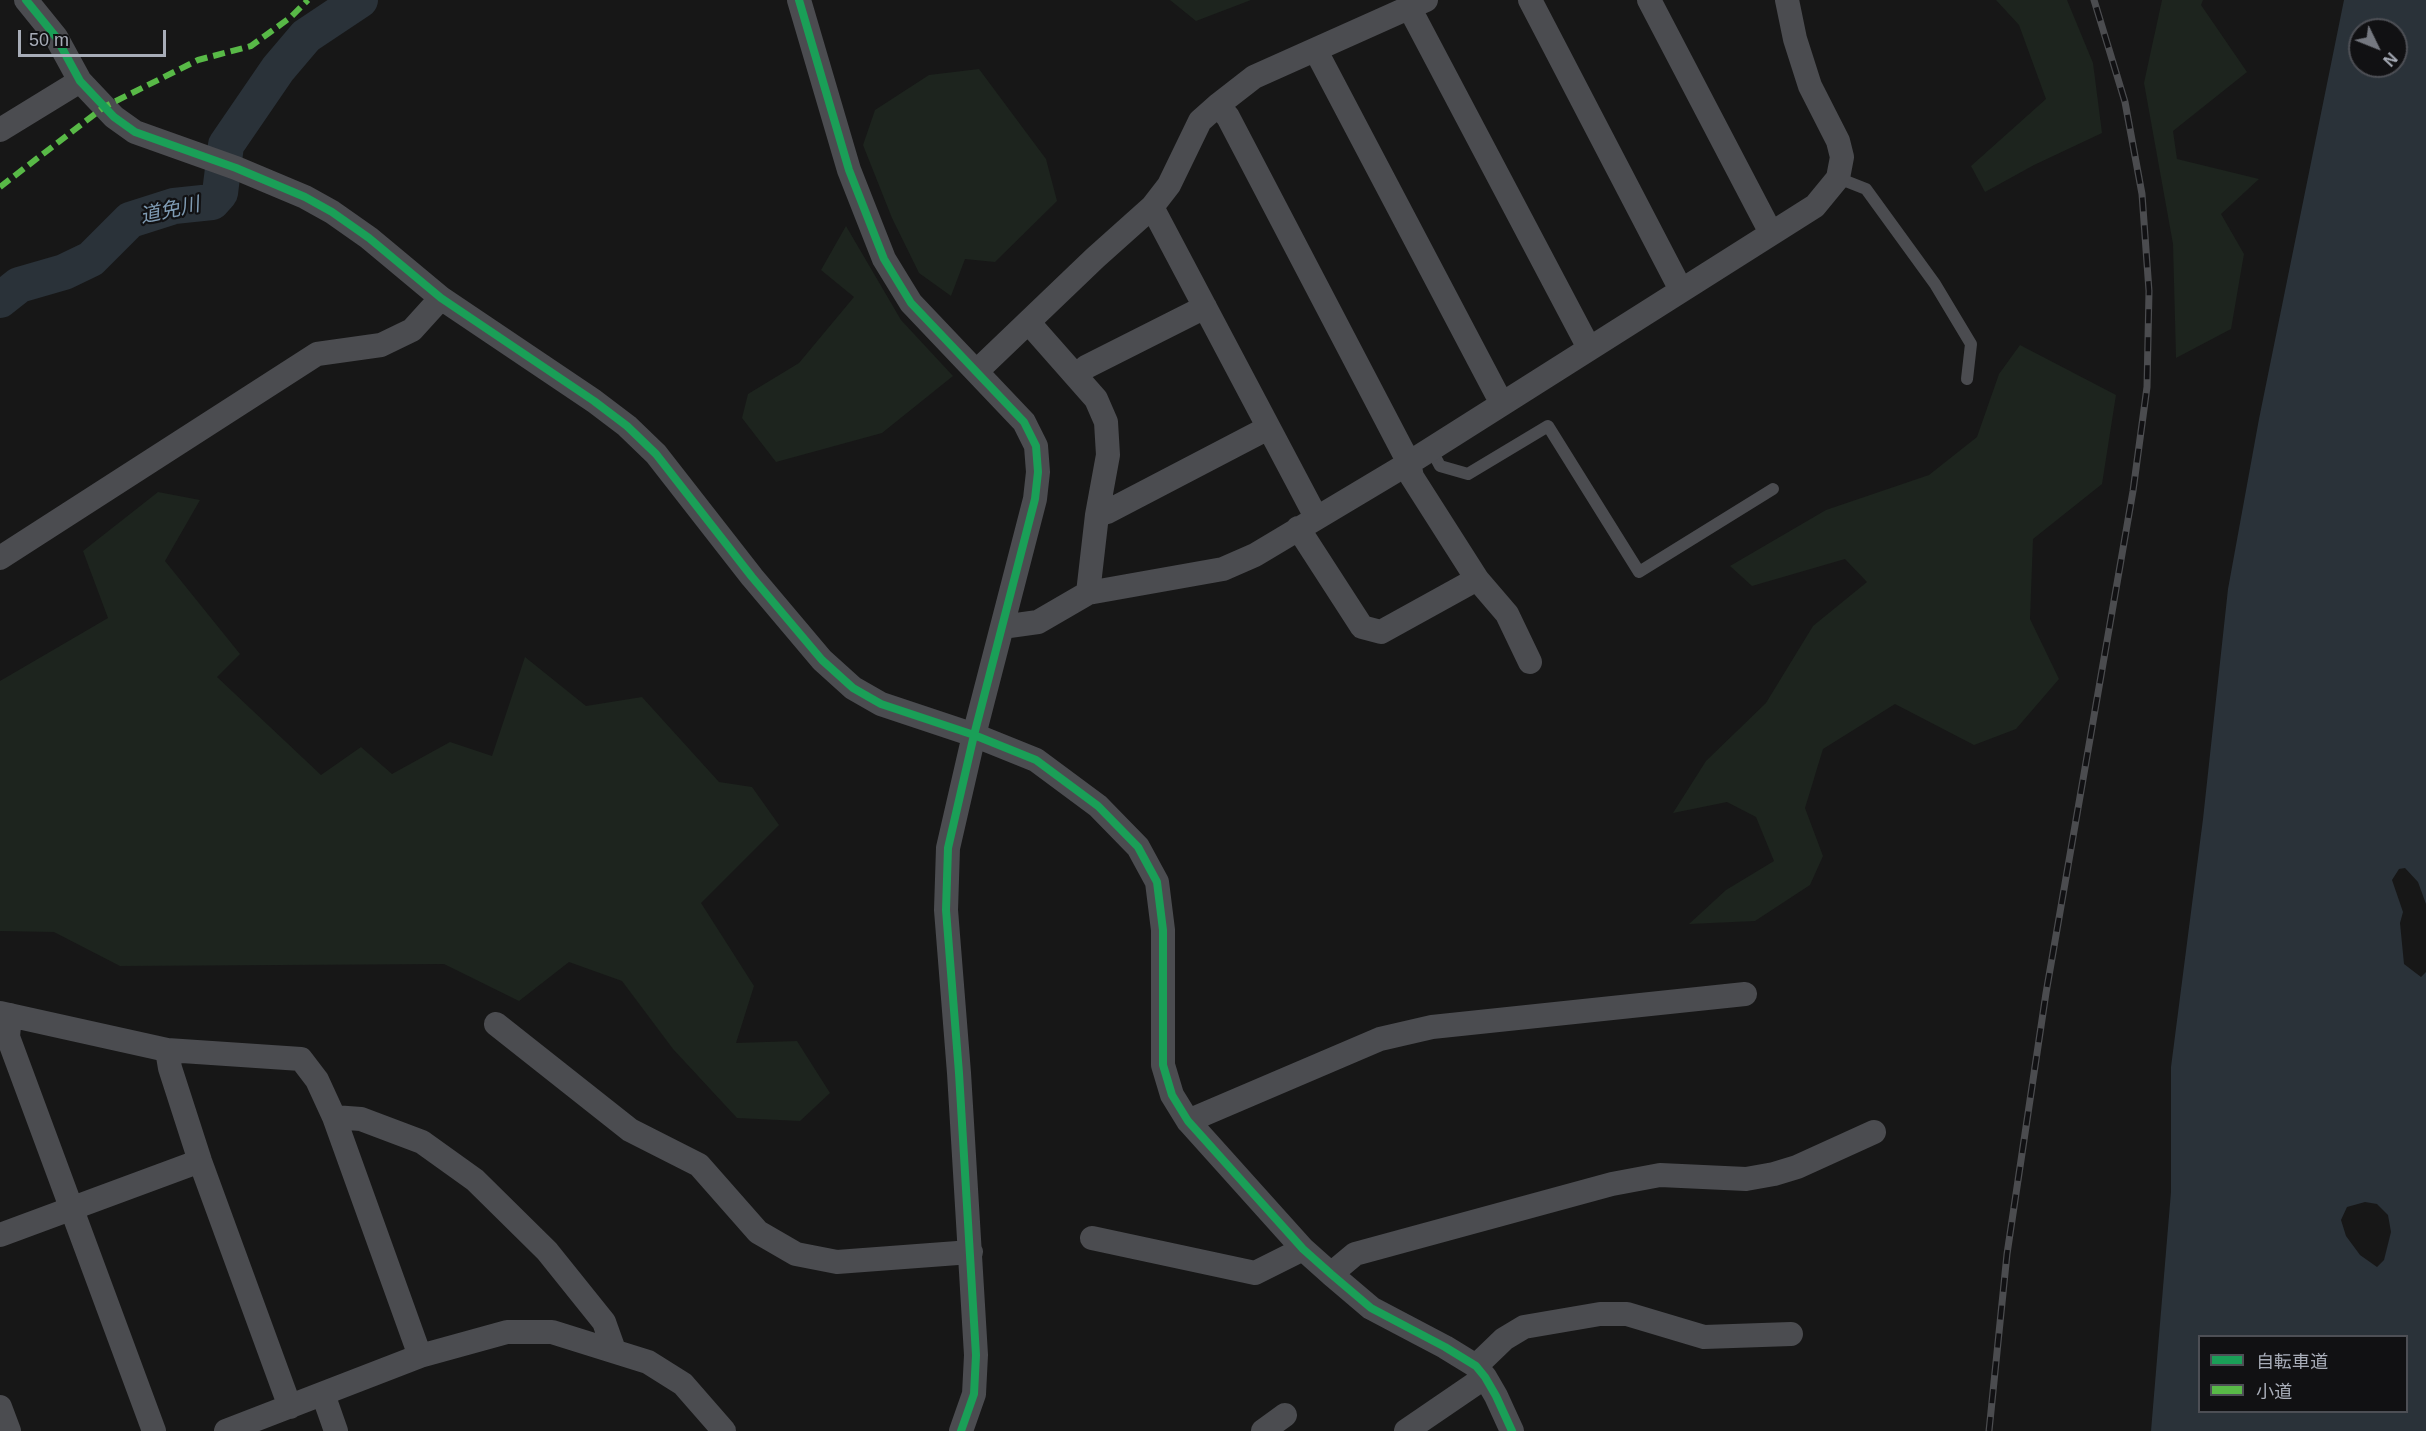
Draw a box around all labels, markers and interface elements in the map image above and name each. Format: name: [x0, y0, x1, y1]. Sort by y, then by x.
scale bar: [21, 18, 170, 56]
north arrow: [2348, 18, 2408, 78]
text: 50 m: [29, 30, 69, 50]
text: N: [2380, 49, 2400, 69]
water label: 道免川: [138, 193, 202, 229]
legend: [2198, 1335, 2408, 1413]
text: 自転車道: [2256, 1352, 2328, 1372]
text: 小道: [2256, 1382, 2292, 1402]

